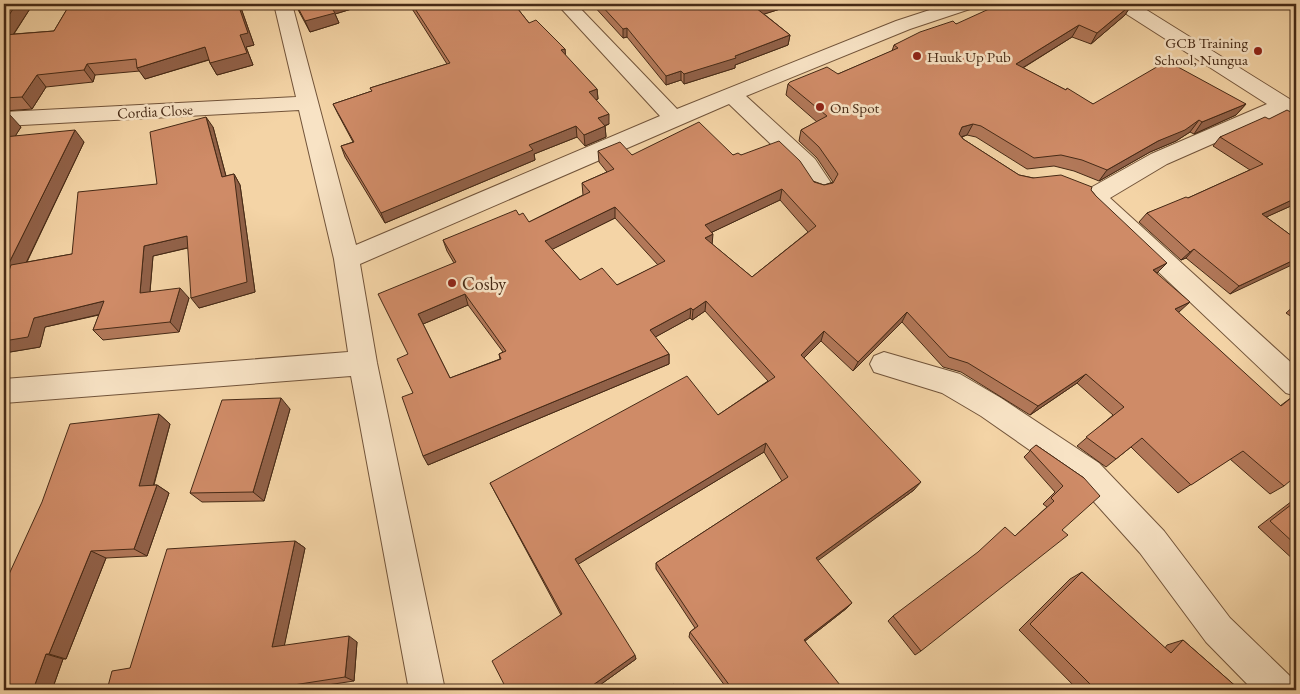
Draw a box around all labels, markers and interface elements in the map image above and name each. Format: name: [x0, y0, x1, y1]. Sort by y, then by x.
place label: GCB Training School, Nungua: [1154, 33, 1248, 69]
marker: GCB Training School, Nungua: [1252, 45, 1264, 57]
place label: Huuk Up Pub: [927, 47, 1011, 66]
marker: Huuk Up Pub: [911, 50, 923, 62]
place label: On Spot: [830, 98, 880, 117]
street label: Cordia Close: [117, 100, 193, 122]
marker: On Spot: [814, 101, 826, 113]
place label: Cosby: [462, 272, 506, 295]
marker: Cosby: [446, 277, 458, 289]

